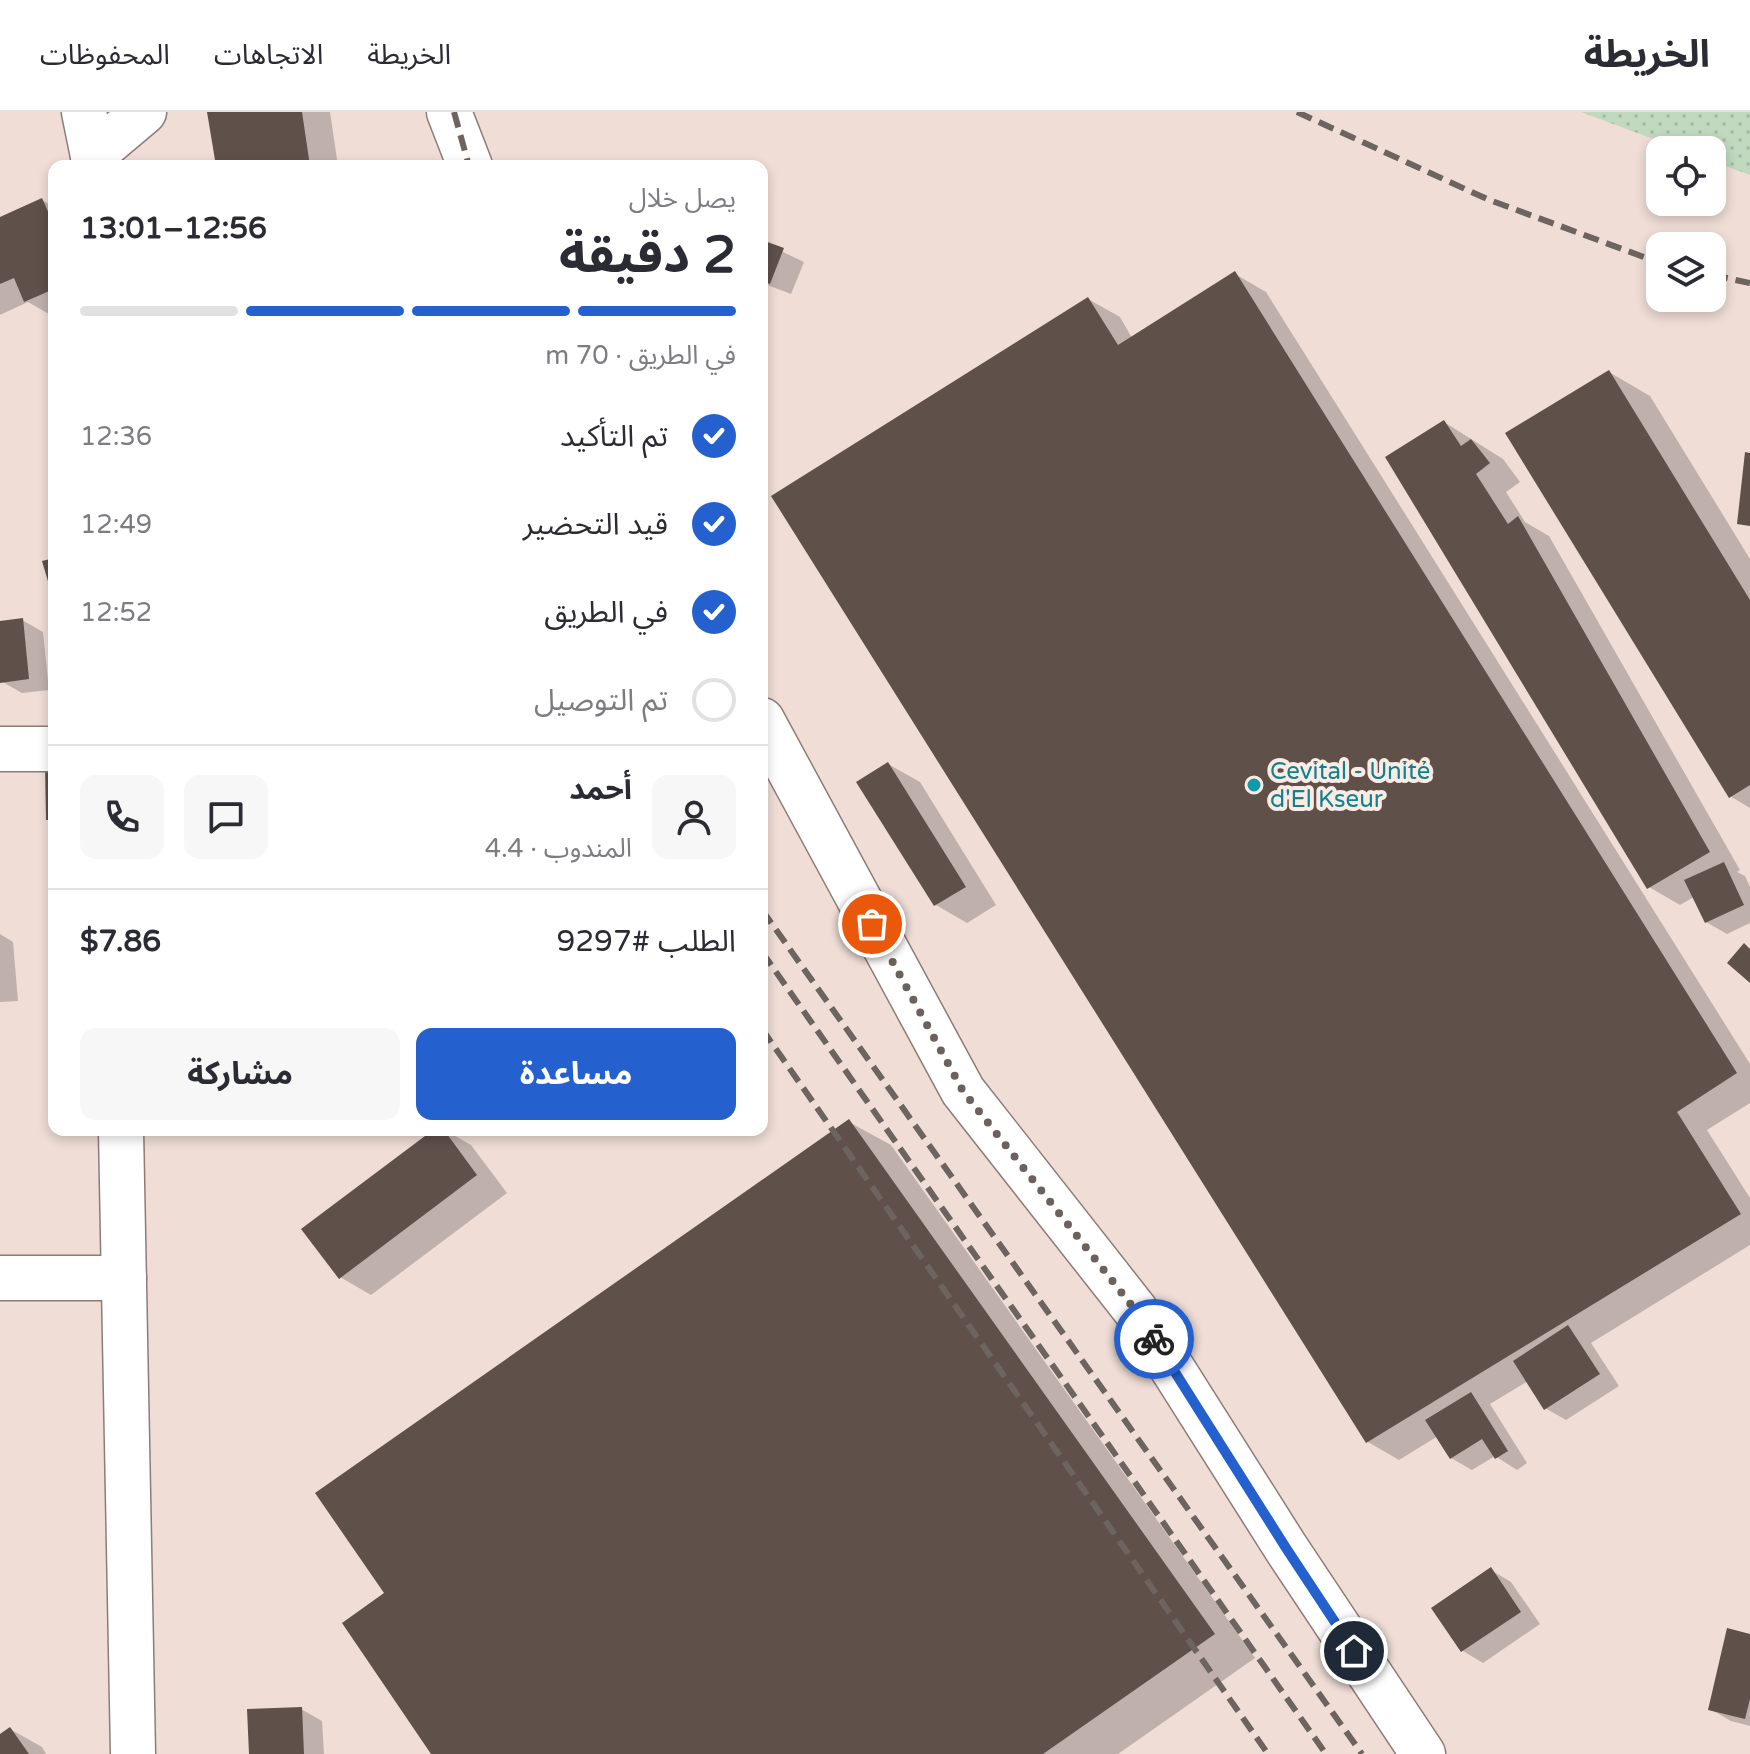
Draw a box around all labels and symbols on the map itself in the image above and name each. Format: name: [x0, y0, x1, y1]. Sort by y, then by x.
place label: Cevital - Unité d'El Kseur: [1270, 757, 1430, 814]
marker: Cevital - Unité d'El Kseur: [1245, 776, 1263, 794]
pin: [838, 890, 906, 958]
courier: [1114, 1299, 1194, 1379]
pin: [1320, 1617, 1388, 1685]

